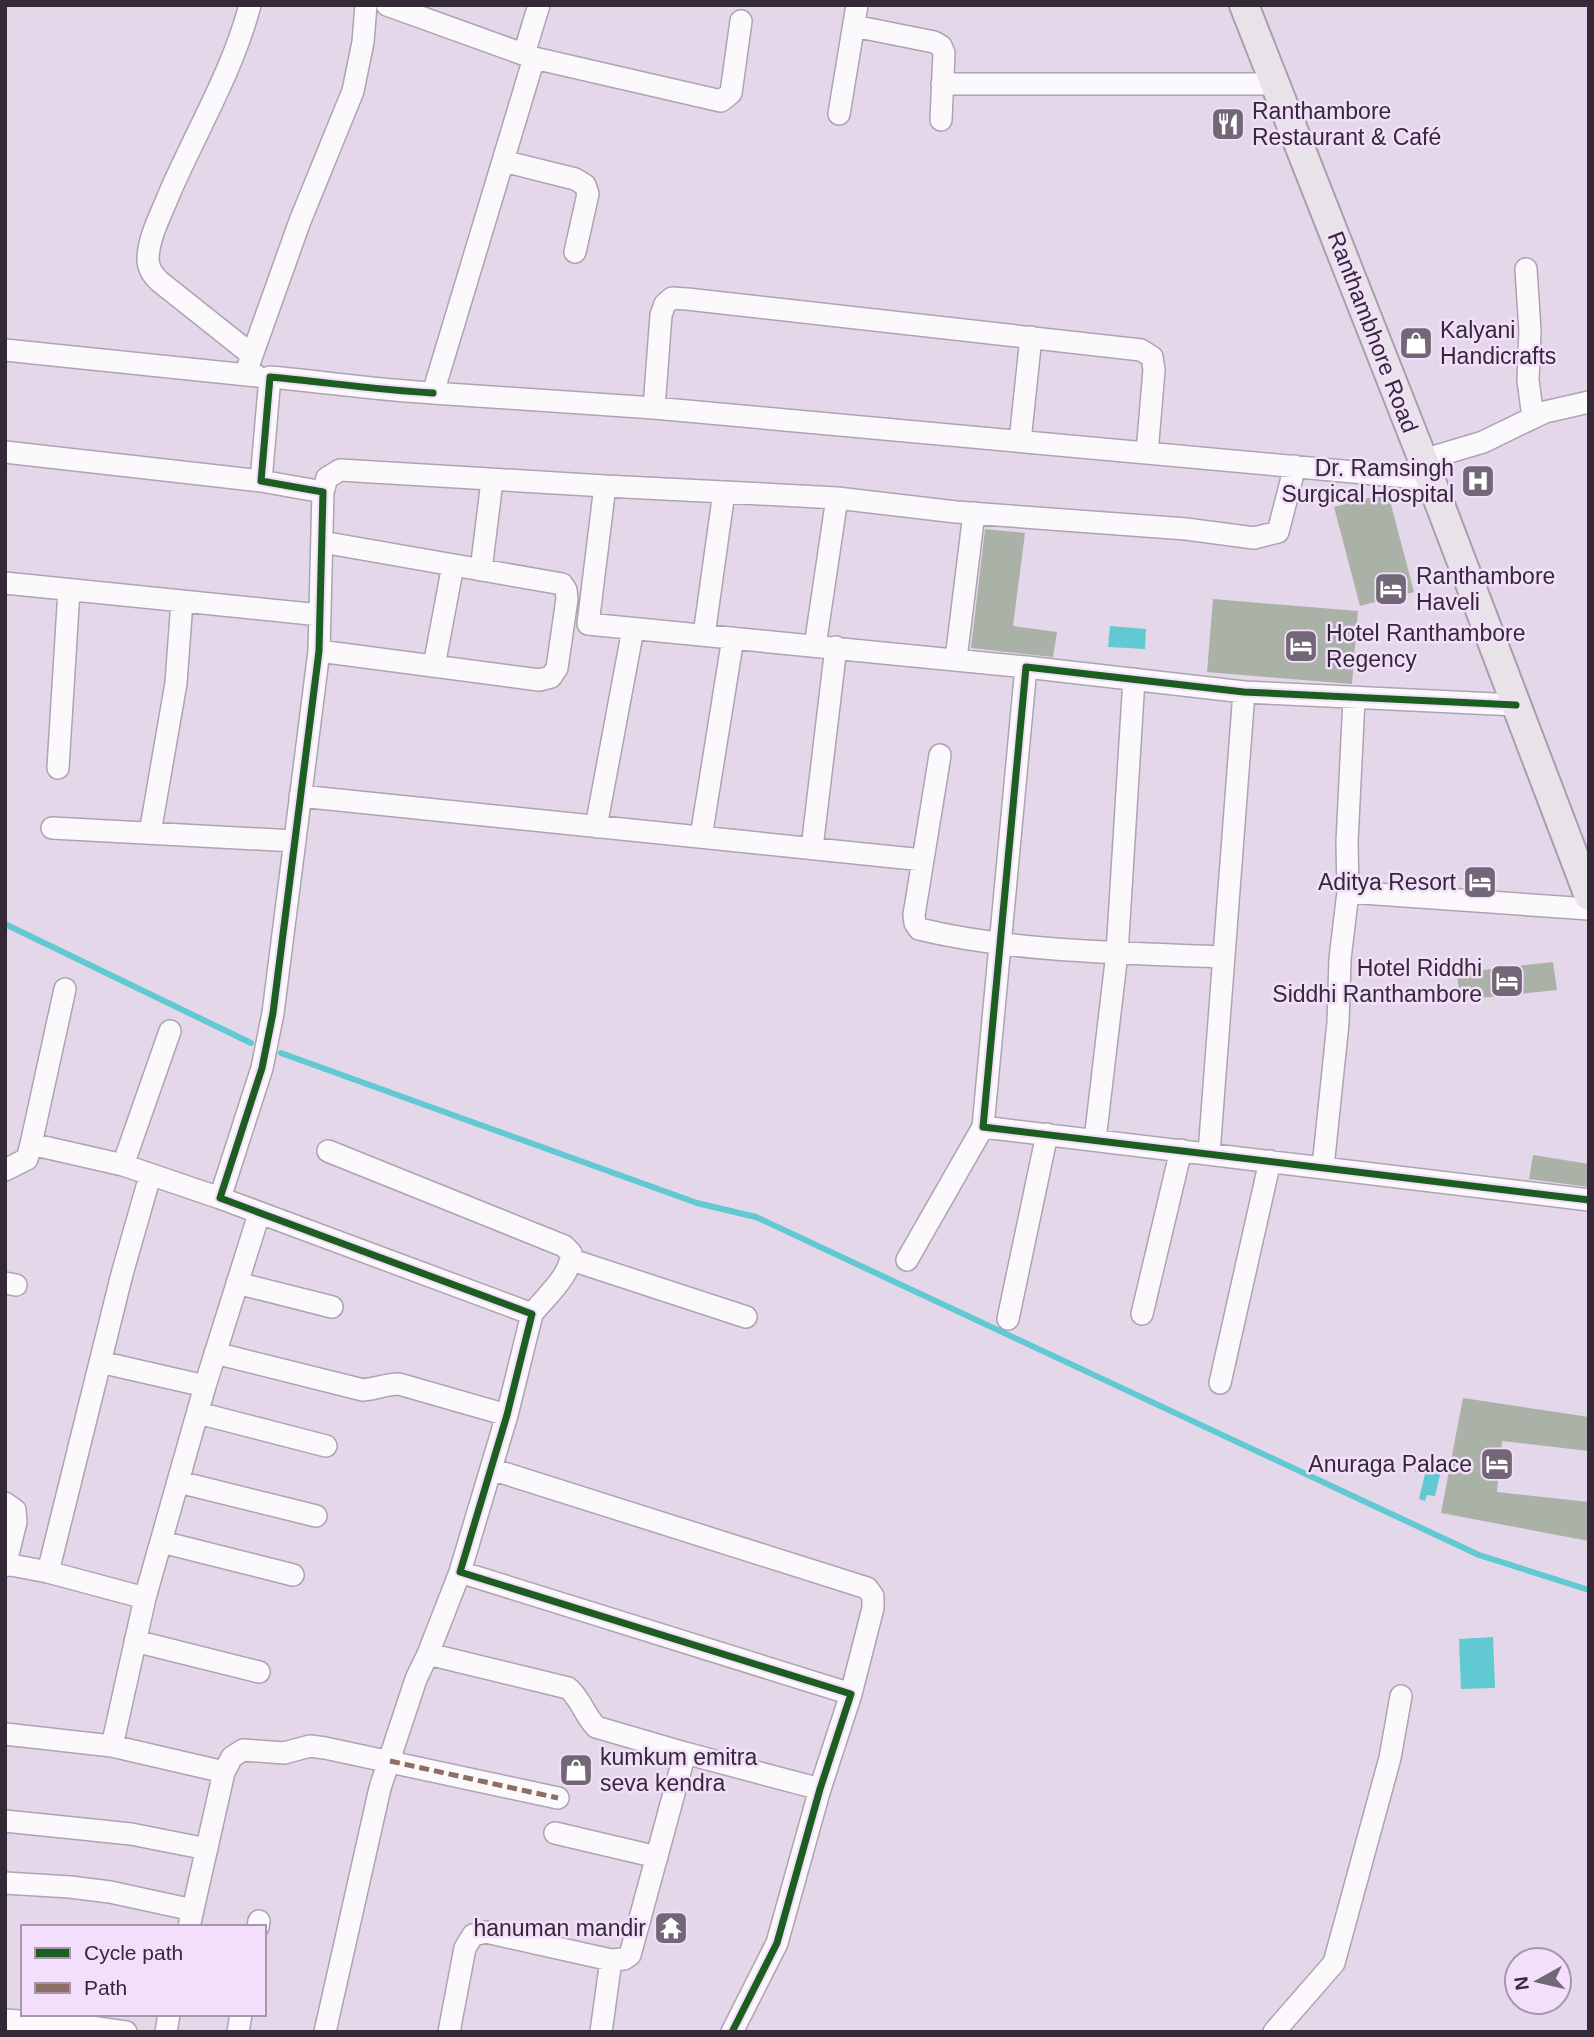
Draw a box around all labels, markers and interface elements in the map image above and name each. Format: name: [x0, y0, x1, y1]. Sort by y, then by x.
place label: Ranthambore Restaurant & Café: [1252, 98, 1441, 150]
restaurant icon: Ranthambore Restaurant & Café: [1209, 105, 1247, 143]
street label: Ranthambhore Road: [1323, 228, 1423, 436]
place label: Kalyani Handicrafts: [1440, 317, 1556, 369]
shop icon: Kalyani Handicrafts: [1397, 324, 1435, 362]
place label: Dr. Ramsingh Surgical Hospital: [1281, 455, 1454, 507]
hospital icon: Dr. Ramsingh Surgical Hospital: [1459, 462, 1497, 500]
place label: Ranthambore Haveli: [1416, 563, 1555, 615]
hotel icon: Ranthambore Haveli: [1372, 570, 1410, 608]
place label: Hotel Ranthambore Regency: [1326, 620, 1525, 672]
hotel icon: Hotel Ranthambore Regency: [1282, 627, 1320, 665]
hotel icon: Aditya Resort: [1461, 863, 1499, 901]
place label: Aditya Resort: [1318, 869, 1457, 895]
place label: Hotel Riddhi Siddhi Ranthambore: [1272, 955, 1482, 1007]
hotel icon: Hotel Riddhi Siddhi Ranthambore: [1488, 962, 1526, 1000]
hotel icon: Anuraga Palace: [1478, 1445, 1516, 1483]
place label: Anuraga Palace: [1308, 1451, 1472, 1477]
place label: kumkum emitra seva kendra: [600, 1744, 757, 1796]
shop icon: kumkum emitra seva kendra: [557, 1751, 595, 1789]
temple icon: hanuman mandir: [652, 1909, 690, 1947]
place label: hanuman mandir: [473, 1915, 646, 1941]
legend: [21, 1925, 266, 2016]
text: Cycle path: [84, 1941, 183, 1964]
north arrow: [1503, 1946, 1573, 2016]
text: N: [1510, 1975, 1533, 1992]
text: Path: [84, 1976, 127, 1999]

